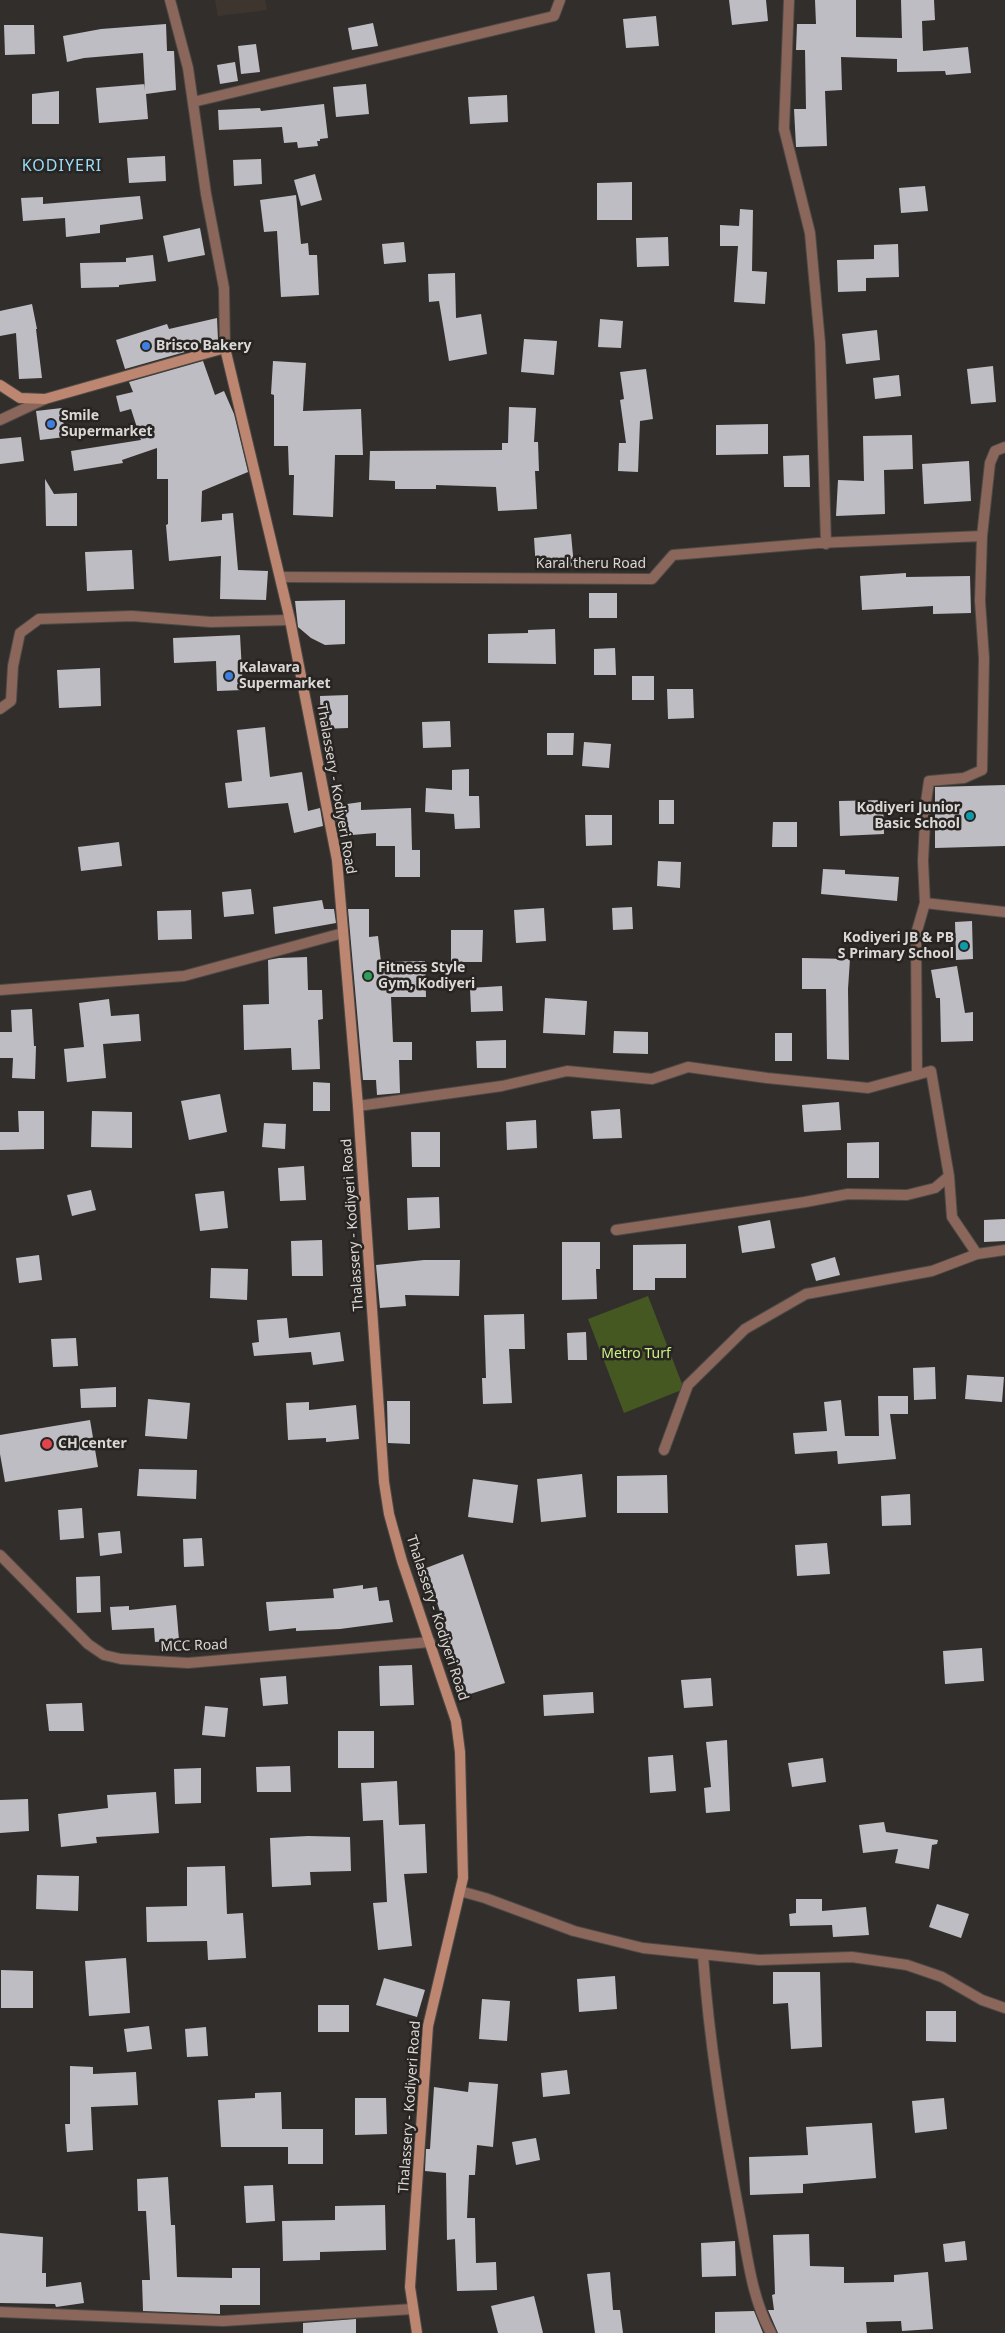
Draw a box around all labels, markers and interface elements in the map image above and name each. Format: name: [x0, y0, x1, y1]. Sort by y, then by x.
district label: KODIYERI: [21, 156, 103, 176]
place label: Brisco Bakery: [156, 338, 251, 354]
marker: Brisco Bakery: [140, 340, 152, 352]
place label: Smile Supermarket: [61, 408, 153, 441]
marker: Smile Supermarket: [45, 418, 57, 430]
street label: Karal theru Road: [536, 556, 646, 572]
place label: Kalavara Supermarket: [239, 660, 331, 692]
marker: Kalavara Supermarket: [223, 670, 235, 682]
street label: Thalassery - Kodiyeri Road: [313, 702, 359, 876]
place label: Kodiyeri Junior Basic School: [856, 800, 960, 832]
marker: Kodiyeri Junior Basic School: [964, 810, 976, 822]
place label: Kodiyeri JB & PB S Primary School: [838, 930, 954, 962]
marker: Kodiyeri JB & PB S Primary School: [958, 940, 970, 952]
place label: Fitness Style Gym, Kodiyeri: [378, 960, 475, 992]
marker: Fitness Style Gym, Kodiyeri: [362, 970, 374, 982]
street label: Thalassery - Kodiyeri Road: [339, 1138, 367, 1312]
park label: Metro Turf: [601, 1346, 671, 1362]
place label: CH center: [58, 1436, 127, 1452]
marker: CH center: [40, 1437, 54, 1451]
street label: Thalassery - Kodiyeri Road: [402, 1533, 472, 1703]
street label: MCC Road: [160, 1636, 228, 1656]
street label: Thalassery - Kodiyeri Road: [396, 2020, 424, 2194]

